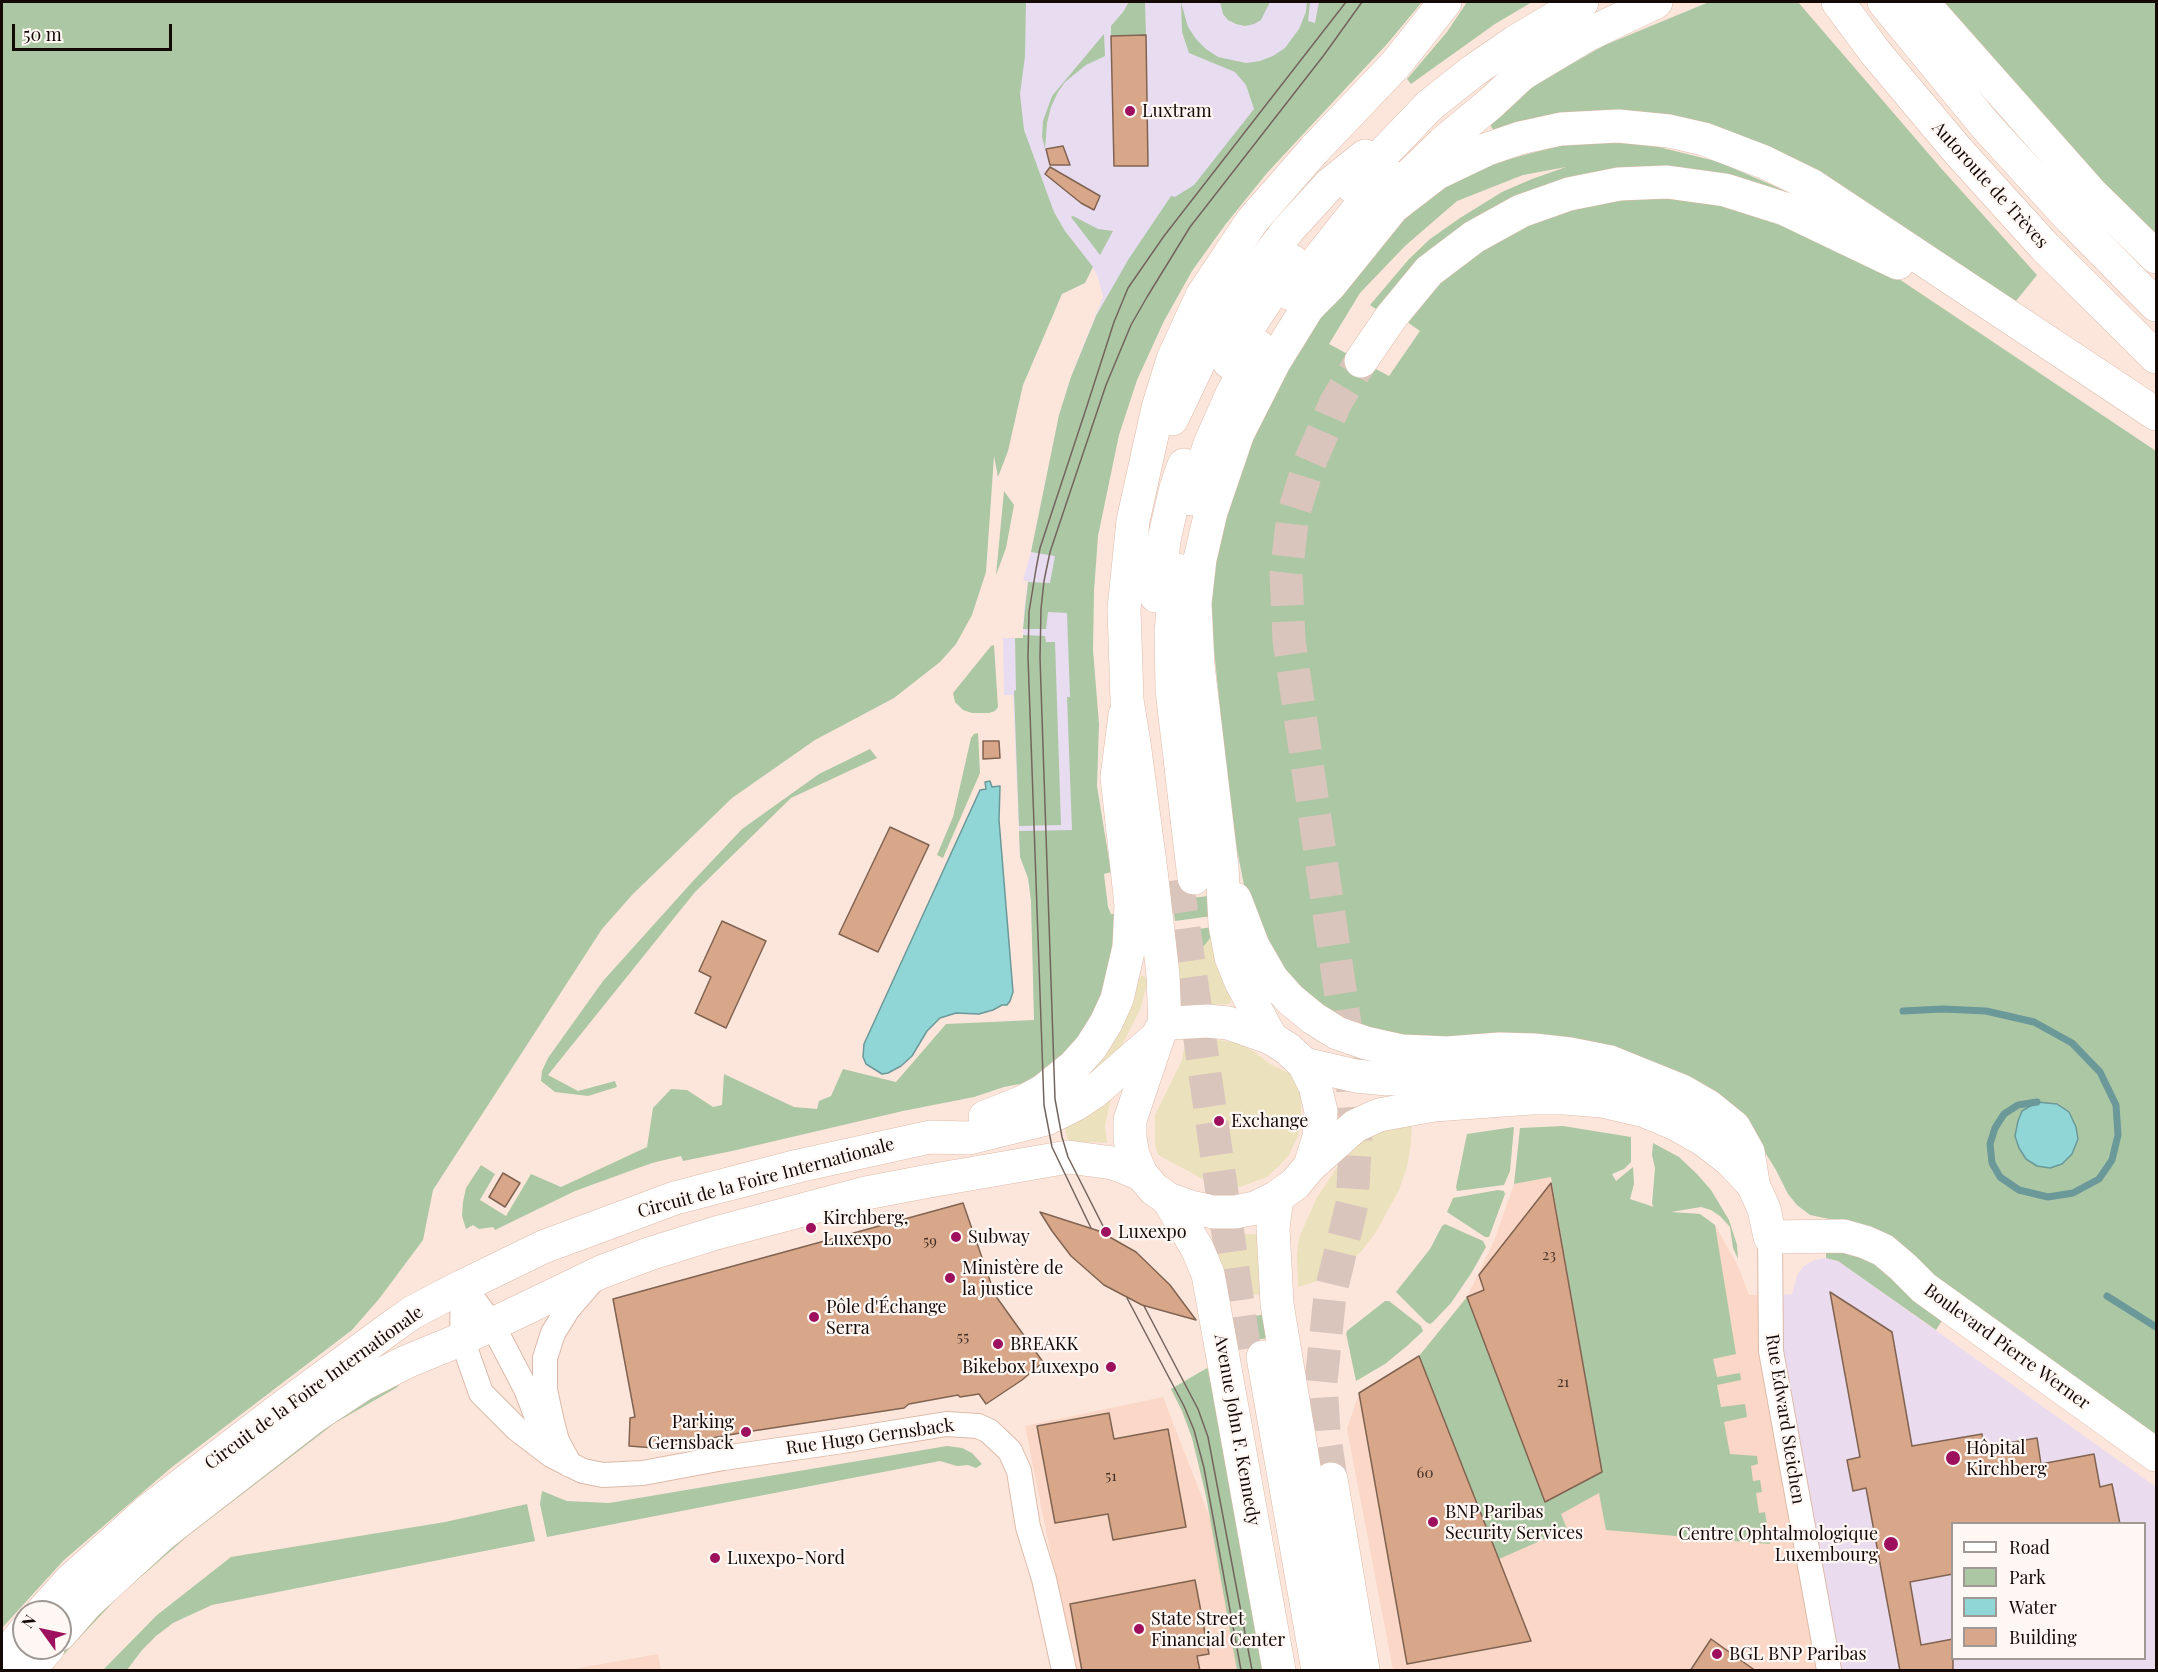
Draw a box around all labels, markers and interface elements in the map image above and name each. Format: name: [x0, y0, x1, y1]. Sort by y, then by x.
scale bar: [15, 12, 176, 50]
text: 50 m: [23, 22, 62, 46]
place label: Luxtram: [1142, 100, 1212, 122]
marker: Luxtram: [1123, 104, 1137, 118]
street label: Autoroute de Trèves: [1927, 117, 2053, 253]
place label: Exchange: [1231, 1110, 1308, 1132]
marker: Exchange: [1212, 1114, 1226, 1128]
street label: Circuit de la Foire Internationale: [635, 1133, 897, 1223]
place label: Kirchberg, Luxexpo: [823, 1207, 908, 1250]
marker: Kirchberg, Luxexpo: [804, 1221, 818, 1235]
place label: Luxexpo: [1118, 1221, 1187, 1243]
marker: Luxexpo: [1099, 1225, 1113, 1239]
place label: Subway: [968, 1226, 1030, 1248]
marker: Subway: [949, 1230, 963, 1244]
house number: 59: [923, 1232, 937, 1250]
house number: 23: [1542, 1246, 1556, 1264]
place label: Ministère de la justice: [962, 1257, 1063, 1300]
marker: Ministère de la justice: [943, 1271, 957, 1285]
street label: Boulevard Pierre Werner: [1920, 1279, 2094, 1415]
place label: Pôle d'Échange Serra: [826, 1296, 947, 1338]
street label: Circuit de la Foire Internationale: [201, 1301, 427, 1475]
marker: Pôle d'Échange Serra: [807, 1310, 821, 1324]
house number: 55: [957, 1328, 969, 1346]
street label: Rue Edward Steichen: [1761, 1332, 1809, 1506]
place label: BREAKK: [1010, 1333, 1078, 1355]
street label: Avenue John F. Kennedy: [1210, 1333, 1264, 1527]
marker: BREAKK: [991, 1337, 1005, 1351]
place label: Bikebox Luxexpo: [962, 1356, 1099, 1378]
marker: Bikebox Luxexpo: [1104, 1360, 1118, 1374]
house number: 21: [1557, 1373, 1569, 1391]
place label: Parking Gernsback: [648, 1411, 734, 1454]
street label: Rue Hugo Gernsback: [785, 1415, 955, 1459]
marker: Parking Gernsback: [739, 1425, 753, 1439]
place label: Hôpital Kirchberg: [1966, 1437, 2047, 1480]
marker: Hôpital Kirchberg: [1944, 1449, 1962, 1467]
house number: 60: [1417, 1464, 1433, 1482]
house number: 51: [1105, 1467, 1117, 1485]
place label: BNP Paribas Security Services: [1445, 1501, 1583, 1544]
marker: BNP Paribas Security Services: [1426, 1515, 1440, 1529]
legend: [1951, 1522, 2146, 1660]
place label: Centre Ophtalmologique Luxembourg: [1678, 1523, 1878, 1565]
marker: Centre Ophtalmologique Luxembourg: [1882, 1535, 1900, 1553]
text: Road: [2009, 1535, 2050, 1559]
place label: Luxexpo-Nord: [727, 1547, 845, 1569]
marker: Luxexpo-Nord: [708, 1551, 722, 1565]
text: Park: [2009, 1565, 2046, 1589]
text: Water: [2009, 1595, 2057, 1619]
north arrow: [12, 1600, 72, 1660]
place label: State Street Financial Center: [1151, 1608, 1285, 1650]
text: N: [16, 1610, 40, 1632]
marker: State Street Financial Center: [1132, 1622, 1146, 1636]
text: Building: [2009, 1625, 2077, 1649]
place label: BGL BNP Paribas: [1729, 1643, 1867, 1665]
marker: BGL BNP Paribas: [1710, 1647, 1724, 1661]

